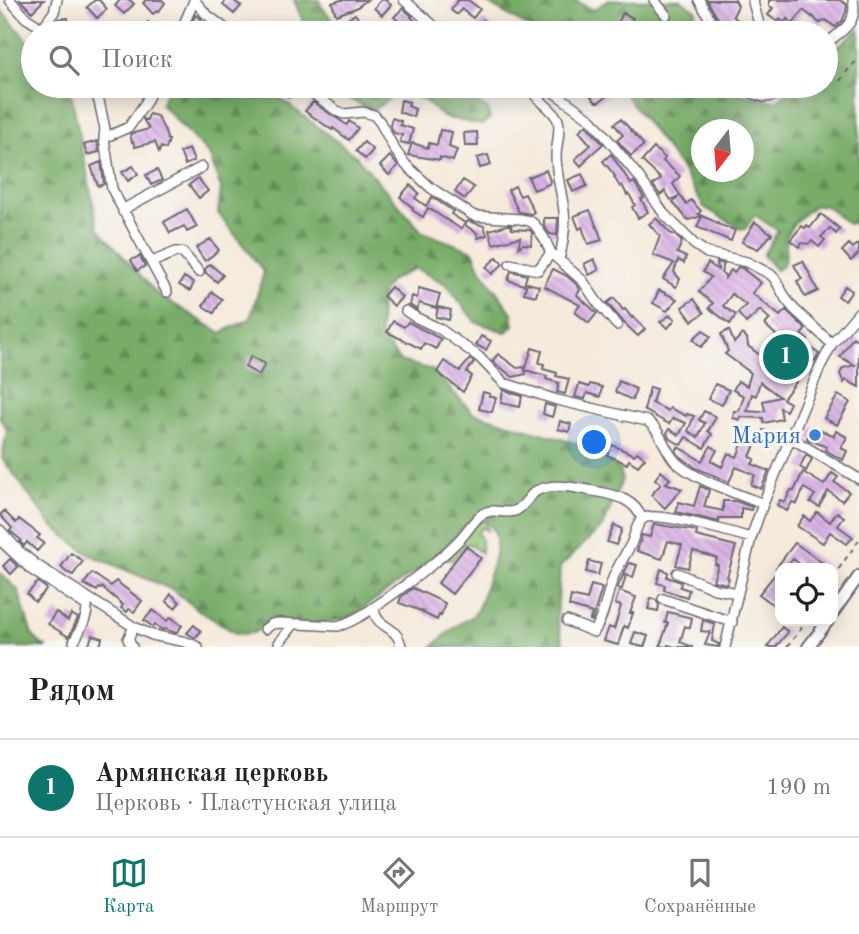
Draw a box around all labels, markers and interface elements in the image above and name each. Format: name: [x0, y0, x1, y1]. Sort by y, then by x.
search box: [21, 21, 838, 98]
icon: search: [45, 41, 83, 79]
text: Поиск: [101, 47, 173, 73]
north arrow: [691, 119, 754, 182]
pin: 1: [763, 331, 809, 383]
your location: [577, 425, 611, 459]
place label: Мария: [731, 425, 801, 449]
marker: Мария: [807, 427, 823, 443]
map controls: [775, 563, 838, 626]
button: locate: [775, 563, 838, 626]
text: Рядом: [28, 677, 115, 707]
text: Армянская церковь: [95, 761, 328, 787]
text: 1: [44, 776, 58, 799]
text: 190 m: [766, 776, 831, 799]
text: Церковь · Пластунская улица: [95, 792, 397, 815]
tab: Карта: [103, 854, 154, 919]
tab: Маршрут: [360, 854, 438, 919]
tab: Сохранённые: [644, 854, 756, 919]

